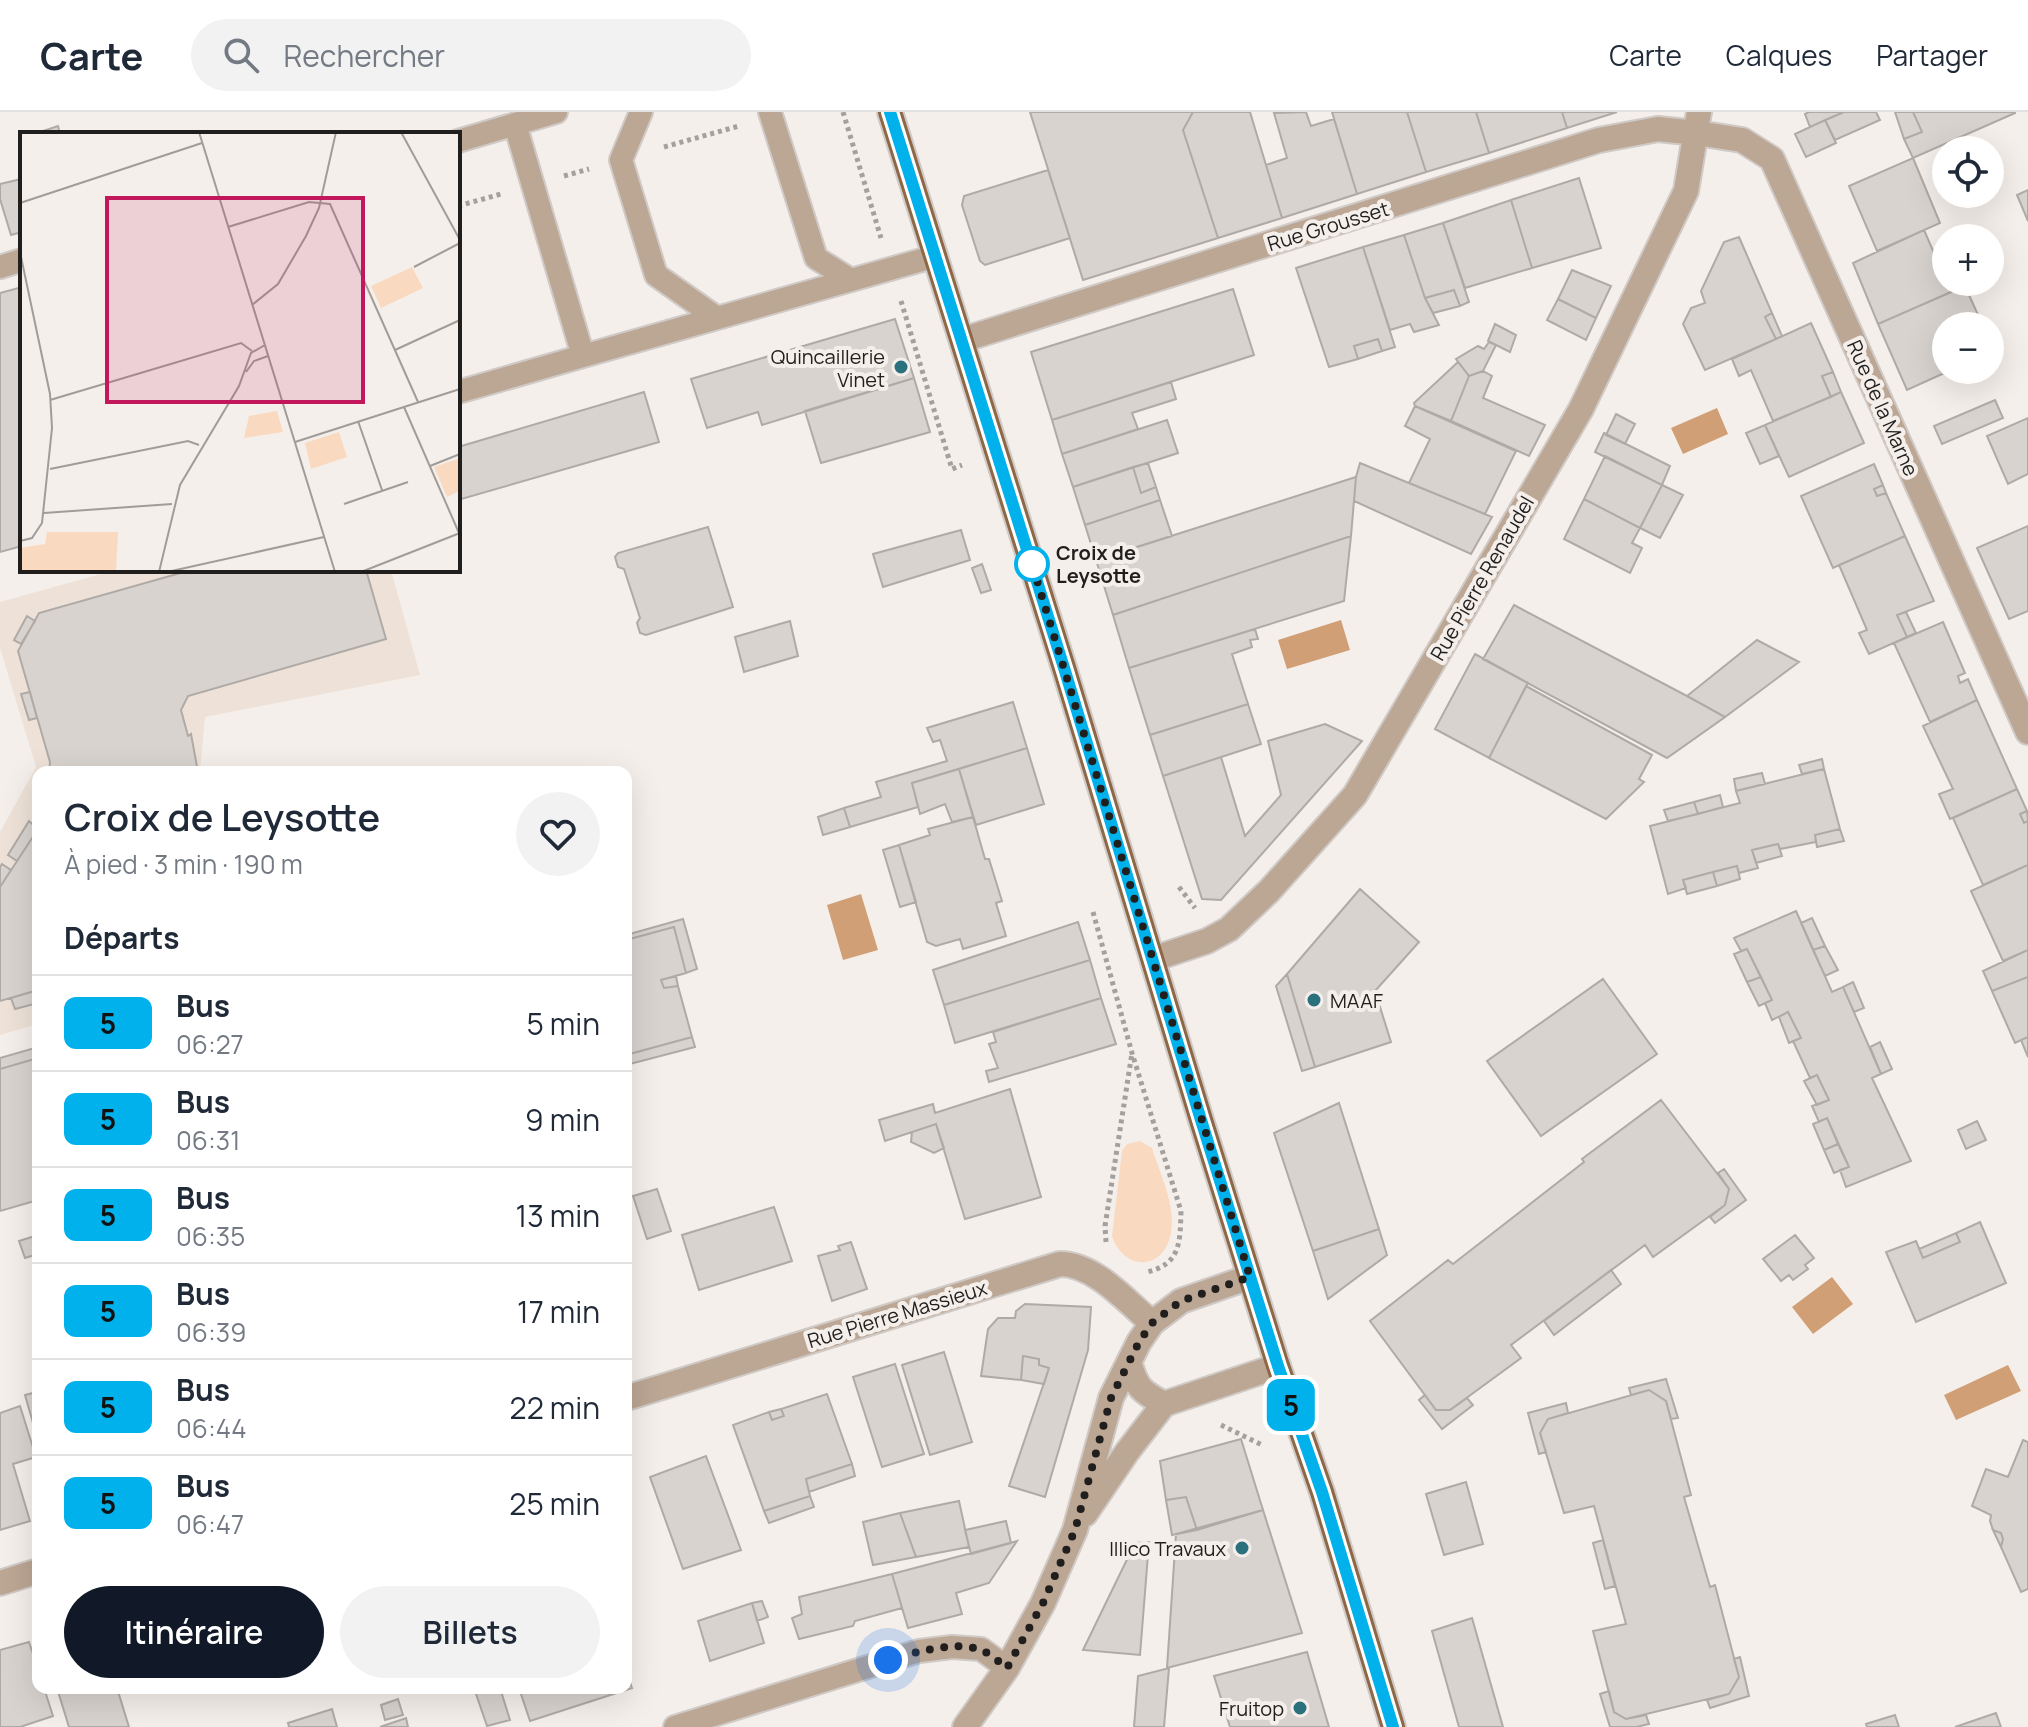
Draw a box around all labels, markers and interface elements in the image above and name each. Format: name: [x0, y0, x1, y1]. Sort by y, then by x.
search box: [191, 19, 751, 91]
text: Carte: [40, 29, 143, 81]
icon: search: [219, 33, 263, 77]
text: Rechercher: [283, 35, 445, 76]
text: Carte: [1609, 36, 1682, 74]
text: Calques: [1726, 36, 1832, 74]
text: Partager: [1876, 36, 1988, 74]
inset map: [20, 132, 460, 572]
map controls: [1932, 136, 2004, 384]
button: locate: [1932, 136, 2004, 208]
street label: Rue Grousset: [1264, 195, 1392, 257]
button: +: [1932, 224, 2004, 296]
button: −: [1932, 312, 2004, 384]
street label: Rue de la Marne: [1841, 336, 1925, 480]
place label: Quincaillerie Vinet: [771, 343, 885, 393]
marker: Quincaillerie Vinet: [892, 358, 910, 376]
street label: Rue Pierre Renaudel: [1424, 491, 1540, 665]
place label: Croix de Leysotte: [1056, 539, 1141, 589]
marker: Croix de Leysotte: [1015, 547, 1049, 581]
text: Croix de Leysotte: [64, 790, 380, 842]
button: heart: [516, 792, 600, 876]
text: À pied · 3 min · 190 m: [64, 846, 303, 882]
text: Départs: [64, 917, 180, 958]
text: Bus: [176, 985, 230, 1026]
place label: MAAF: [1330, 987, 1383, 1014]
marker: MAAF: [1305, 991, 1323, 1009]
text: 5 min: [526, 1003, 600, 1044]
text: 5: [100, 1004, 116, 1042]
text: 06:27: [176, 1026, 244, 1062]
text: Bus: [176, 1081, 230, 1122]
text: 9 min: [525, 1099, 600, 1140]
text: 5: [100, 1100, 116, 1138]
text: 06:31: [176, 1122, 240, 1158]
text: Bus: [176, 1177, 230, 1218]
text: 13 min: [515, 1195, 600, 1236]
text: 5: [100, 1196, 116, 1234]
text: 06:35: [176, 1218, 245, 1254]
text: Bus: [176, 1273, 230, 1314]
street label: Rue Pierre Massieux: [804, 1274, 990, 1354]
text: 17 min: [517, 1291, 600, 1332]
text: 5: [100, 1292, 116, 1330]
text: 06:39: [176, 1314, 246, 1350]
text: Bus: [176, 1369, 230, 1410]
line badge: 5: [1265, 1379, 1317, 1431]
text: 5: [1283, 1386, 1299, 1424]
text: 22 min: [510, 1387, 600, 1428]
text: 5: [100, 1388, 116, 1426]
text: 06:44: [176, 1410, 247, 1446]
text: Bus: [176, 1465, 230, 1506]
text: 25 min: [509, 1483, 600, 1524]
text: 5: [100, 1484, 116, 1522]
text: 06:47: [176, 1506, 244, 1542]
place label: Illico Travaux: [1109, 1535, 1226, 1562]
marker: Illico Travaux: [1233, 1539, 1251, 1557]
button: Itinéraire: [64, 1586, 324, 1678]
button: Billets: [340, 1586, 600, 1678]
your location: [868, 1640, 908, 1680]
place label: Fruitop: [1219, 1695, 1284, 1722]
marker: Fruitop: [1291, 1699, 1309, 1717]

